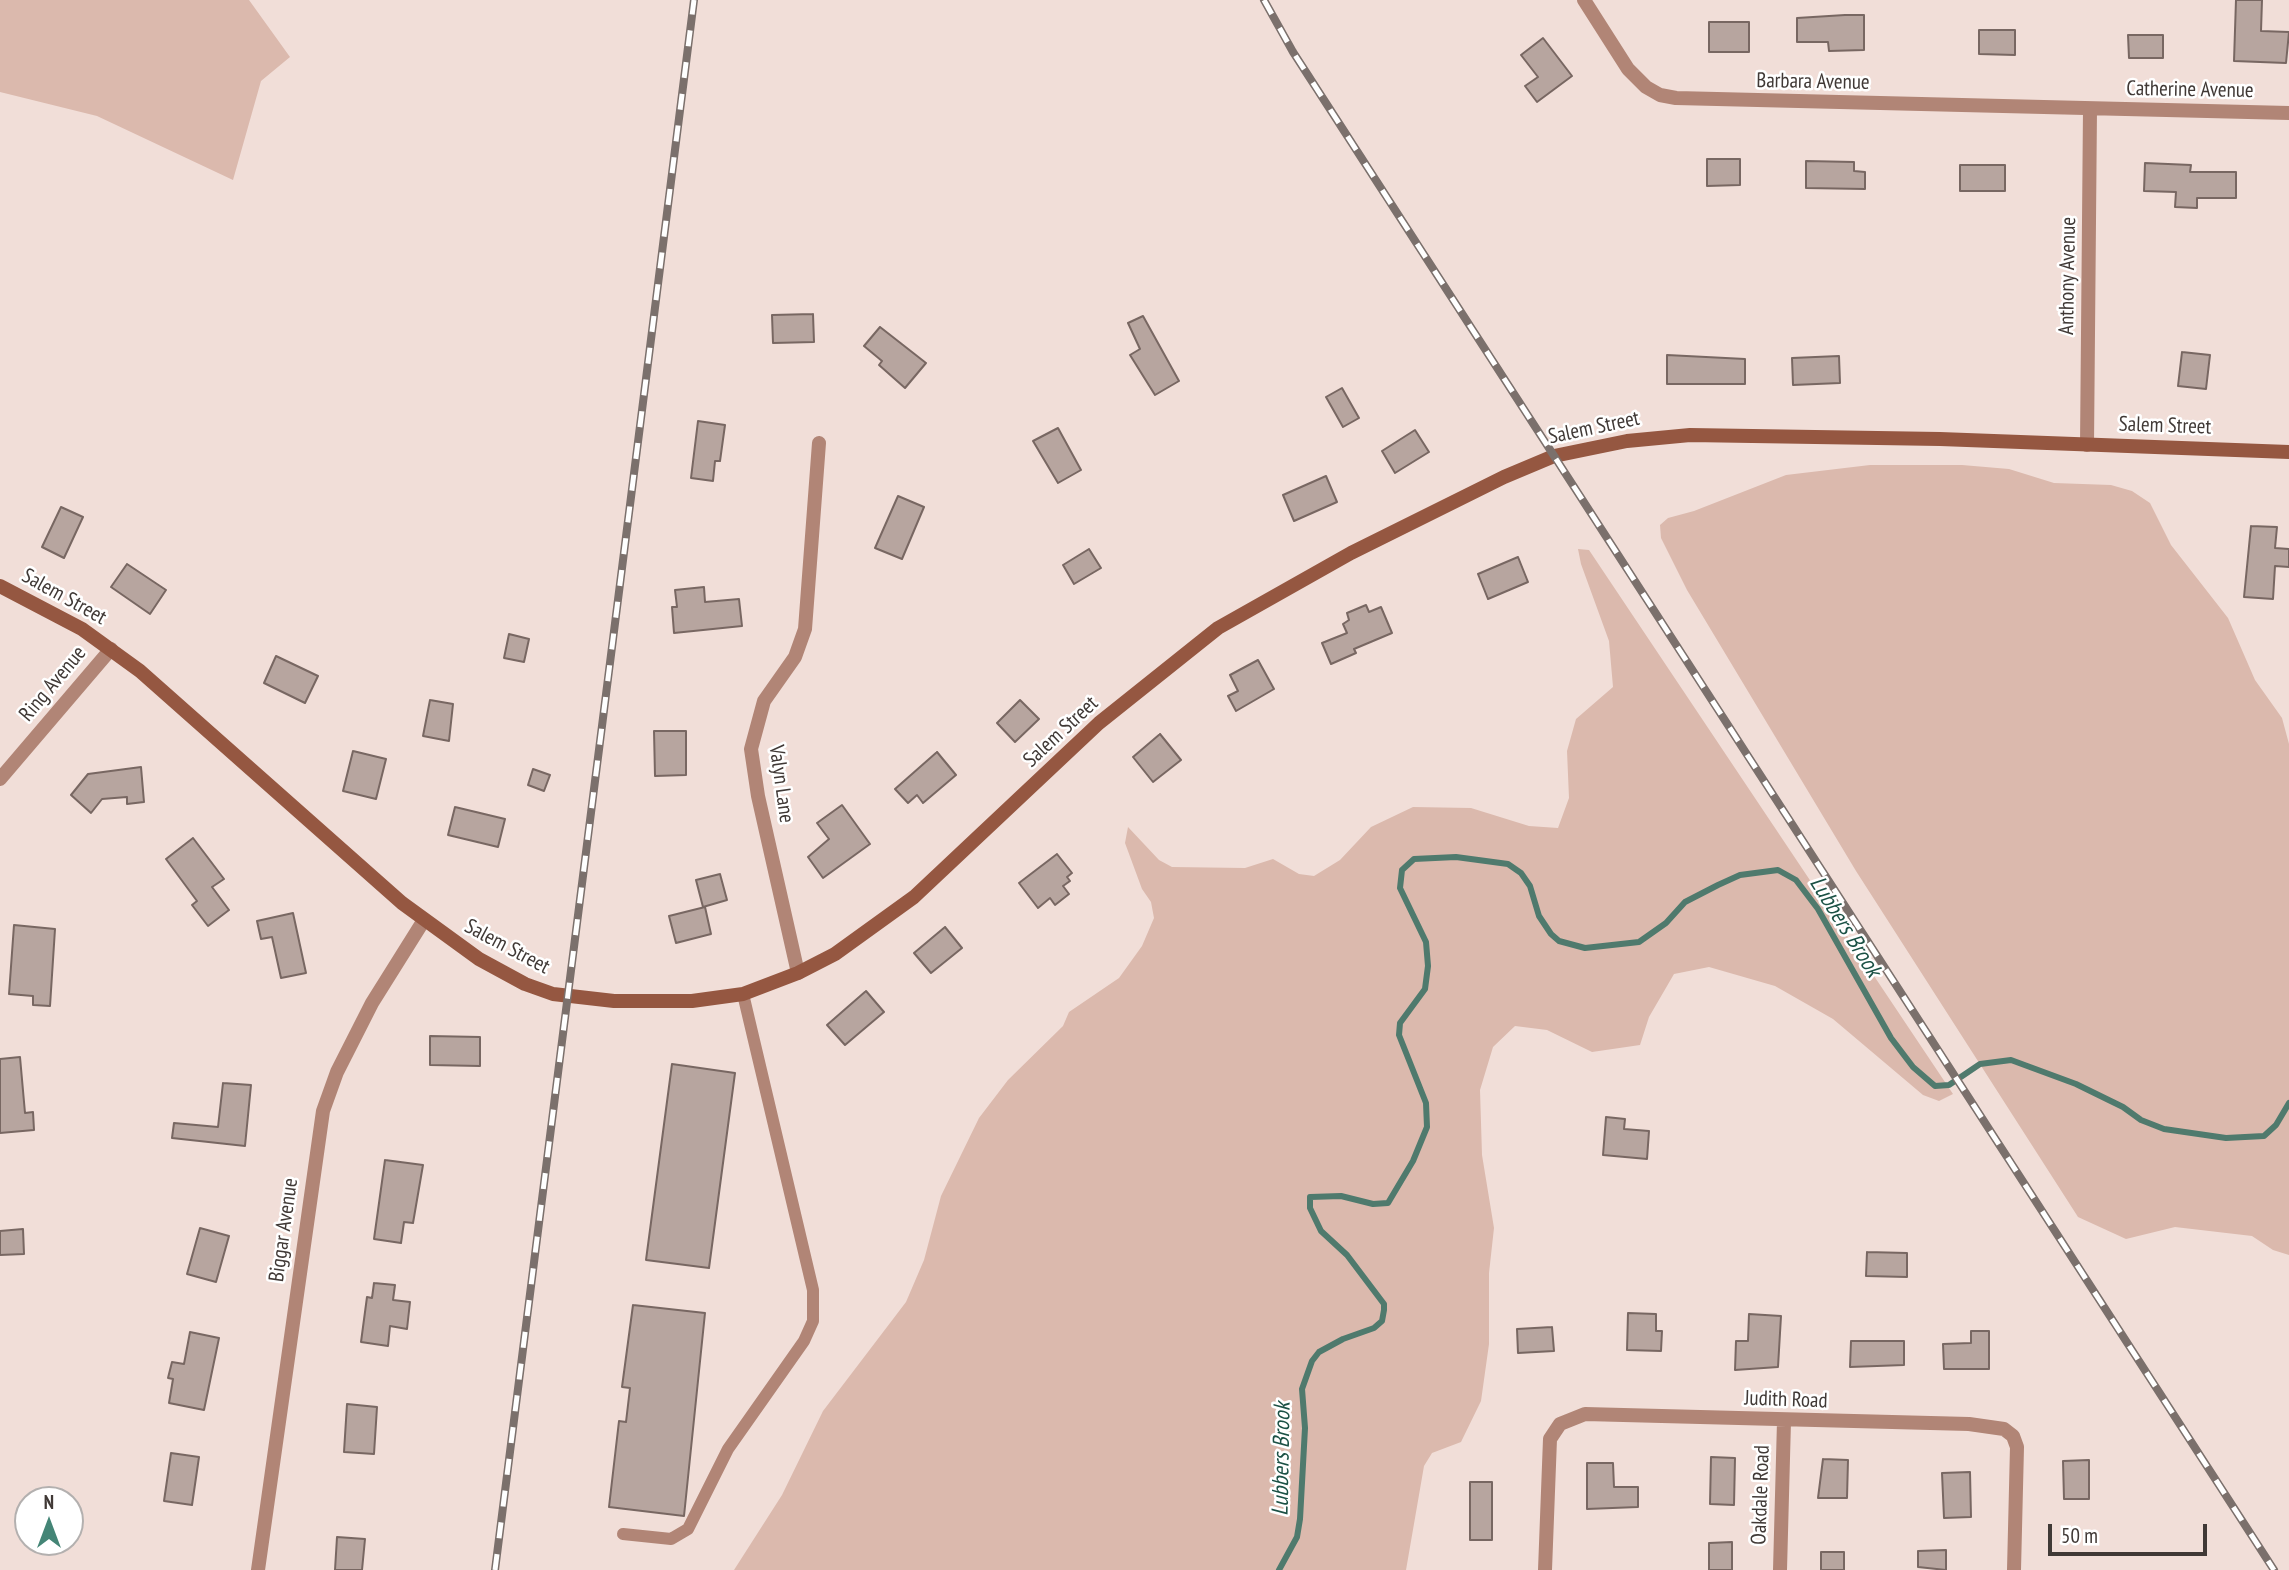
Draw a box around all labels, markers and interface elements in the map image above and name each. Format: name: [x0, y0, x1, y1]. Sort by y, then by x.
street label: Barbara Avenue: [1756, 68, 1870, 96]
street label: Catherine Avenue: [2126, 76, 2254, 104]
street label: Anthony Avenue: [2054, 217, 2082, 335]
street label: Salem Street: [1546, 406, 1642, 450]
street label: Salem Street: [2118, 412, 2212, 440]
street label: Salem Street: [17, 564, 111, 630]
street label: Ring Avenue: [14, 641, 92, 727]
street label: Salem Street: [1019, 691, 1103, 773]
street label: Valyn Lane: [763, 743, 799, 825]
water label: Lubbers Brook: [1803, 872, 1887, 982]
street label: Salem Street: [460, 914, 554, 980]
street label: Biggar Avenue: [264, 1177, 304, 1283]
street label: Judith Road: [1744, 1386, 1828, 1414]
water label: Lubbers Brook: [1267, 1402, 1297, 1516]
street label: Oakdale Road: [1747, 1445, 1775, 1545]
north arrow: [14, 1486, 84, 1556]
text: N: [44, 1490, 54, 1514]
scale bar: [2051, 1510, 2210, 1554]
text: 50 m: [2061, 1522, 2098, 1549]

